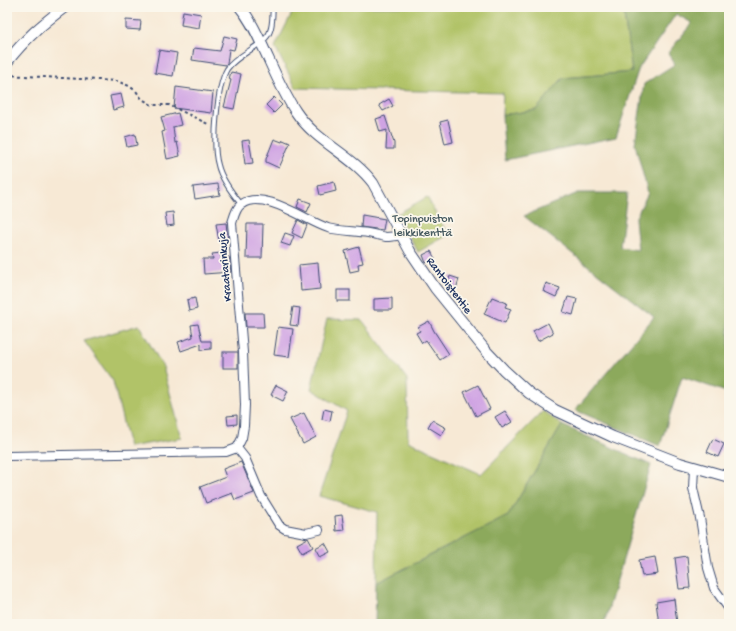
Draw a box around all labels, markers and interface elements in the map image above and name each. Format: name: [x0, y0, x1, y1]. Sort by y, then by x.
park label: Topinpuiston leikkikenttä: [392, 213, 454, 241]
street label: Kraatarinkuja: [216, 231, 236, 302]
street label: Rantoistentie: [423, 255, 475, 318]

